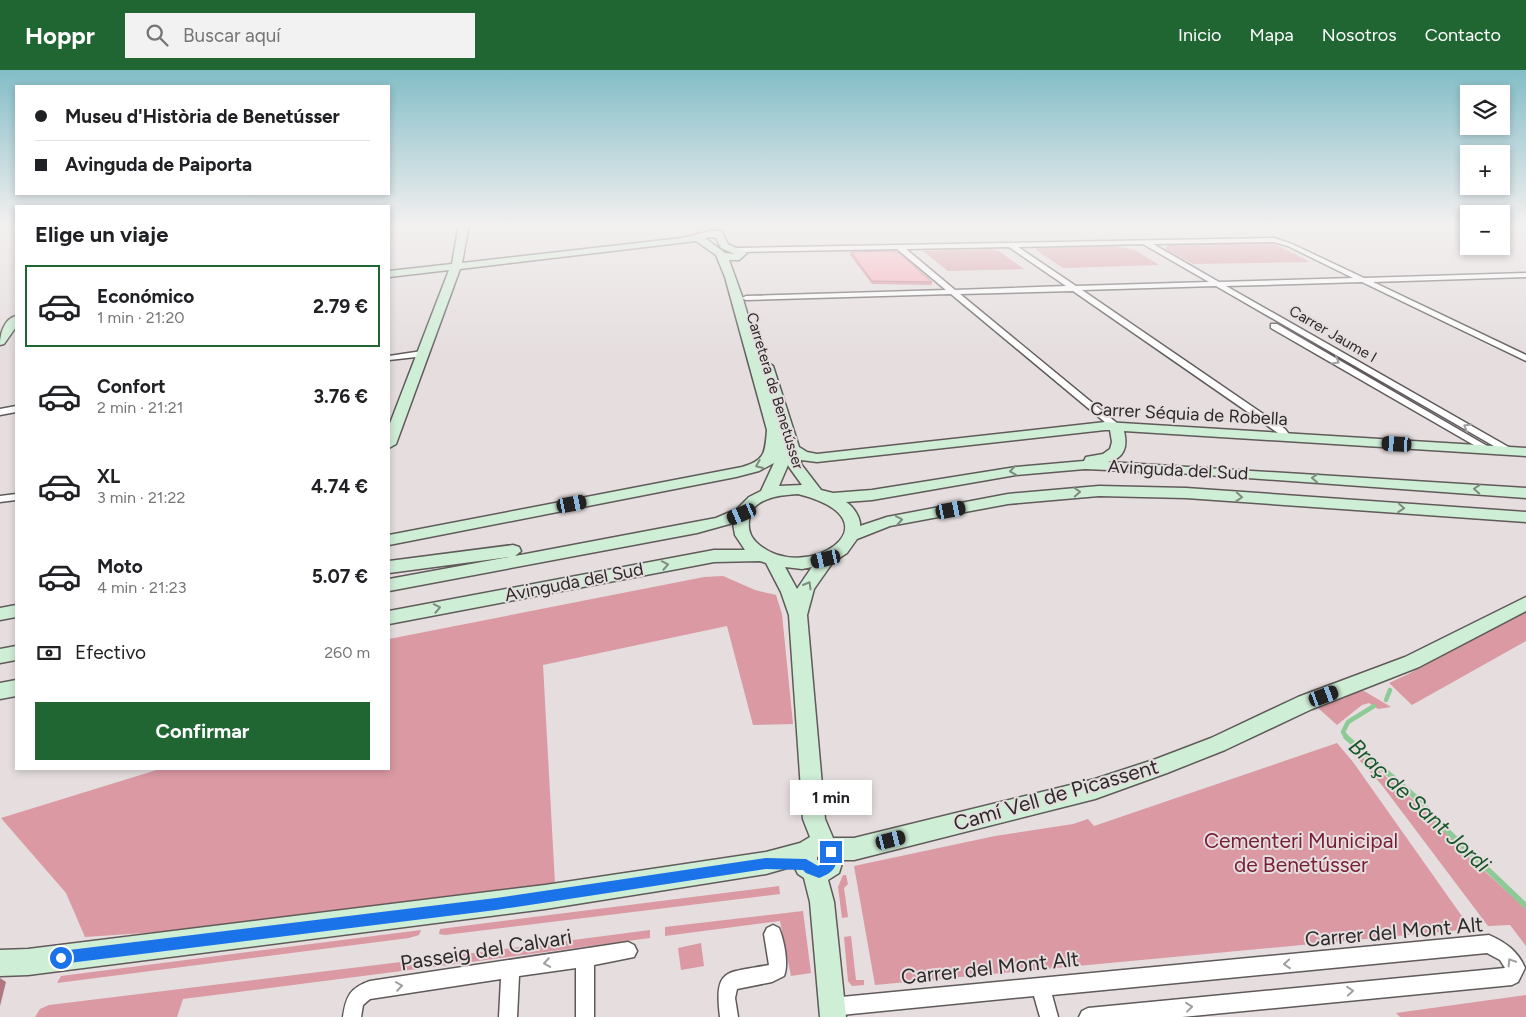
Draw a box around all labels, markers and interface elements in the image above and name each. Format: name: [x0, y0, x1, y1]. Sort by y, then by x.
search box: [125, 13, 475, 58]
text: Hoppr: [25, 21, 95, 50]
icon: search: [143, 21, 171, 49]
text: Buscar aquí: [183, 24, 281, 47]
text: Inicio: [1178, 24, 1222, 46]
text: Mapa: [1250, 24, 1294, 46]
text: Nosotros: [1322, 24, 1397, 46]
text: Contacto: [1425, 24, 1501, 46]
map controls: [1460, 85, 1510, 255]
button: layers: [1460, 85, 1510, 135]
text: Museu d'Història de Benetússer: [65, 105, 340, 128]
button: +: [1460, 145, 1510, 195]
text: Avinguda de Paiporta: [65, 153, 252, 176]
button: −: [1460, 205, 1510, 255]
text: Elige un viaje: [35, 221, 168, 248]
icon: car: [37, 284, 82, 329]
text: Económico: [97, 285, 194, 308]
text: 2.79 €: [313, 295, 368, 318]
street label: Carrer Jaume I: [1286, 302, 1380, 366]
text: 1 min · 21:20: [97, 308, 185, 327]
street label: Carretera de Benetússer: [743, 310, 807, 472]
one-way arrow: [1330, 355, 1339, 365]
icon: car: [37, 374, 82, 419]
text: Confort: [97, 375, 166, 398]
text: 3.76 €: [313, 385, 368, 408]
text: 2 min · 21:21: [97, 398, 183, 417]
street label: Carrer Séquia de Robella: [1090, 398, 1288, 430]
one-way arrow: [1464, 423, 1473, 433]
car: [1381, 436, 1412, 452]
street label: Avinguda del Sud: [1107, 455, 1249, 485]
one-way arrow: [755, 458, 764, 468]
icon: car: [37, 464, 82, 509]
text: XL: [97, 465, 120, 488]
one-way arrow: [1009, 465, 1017, 476]
one-way arrow: [1311, 473, 1319, 484]
text: 4.74 €: [311, 475, 368, 498]
one-way arrow: [1473, 484, 1481, 495]
one-way arrow: [1073, 487, 1081, 498]
text: 3 min · 21:22: [97, 488, 185, 507]
one-way arrow: [1235, 491, 1243, 502]
car: [555, 494, 588, 514]
car: [934, 500, 967, 520]
car: [725, 501, 758, 527]
one-way arrow: [1397, 503, 1405, 514]
one-way arrow: [895, 515, 904, 525]
car: [809, 548, 842, 570]
icon: car: [37, 554, 82, 599]
text: Moto: [97, 555, 143, 578]
street label: Avinguda del Sud: [503, 558, 645, 606]
one-way arrow: [661, 561, 669, 571]
text: 5.07 €: [312, 565, 368, 588]
text: 4 min · 21:23: [97, 578, 186, 597]
one-way arrow: [802, 582, 812, 591]
one-way arrow: [432, 604, 441, 614]
icon: cash: [35, 639, 63, 667]
text: Efectivo: [75, 641, 146, 664]
text: 260 m: [324, 643, 370, 662]
car: [1307, 684, 1340, 708]
button: Confirmar: [35, 702, 370, 760]
water label: Braç de Sant Jordi: [1343, 733, 1497, 879]
street label: Camí Vell de Picassent: [950, 753, 1161, 836]
callout: 1 min: [790, 780, 872, 814]
text: 1 min: [812, 788, 850, 807]
park label: Cementeri Municipal de Benetússer: [1204, 828, 1398, 877]
car: [874, 829, 907, 851]
route end: [820, 841, 842, 863]
street label: Carrer del Mont Alt: [1304, 911, 1484, 952]
street label: Passeig del Calvari: [398, 924, 574, 975]
street label: Carrer del Mont Alt: [900, 946, 1080, 989]
route start: [50, 947, 72, 969]
one-way arrow: [543, 958, 552, 968]
one-way arrow: [1283, 958, 1291, 969]
one-way arrow: [1508, 958, 1517, 968]
one-way arrow: [395, 981, 403, 991]
one-way arrow: [1347, 986, 1355, 997]
one-way arrow: [1185, 1001, 1193, 1012]

